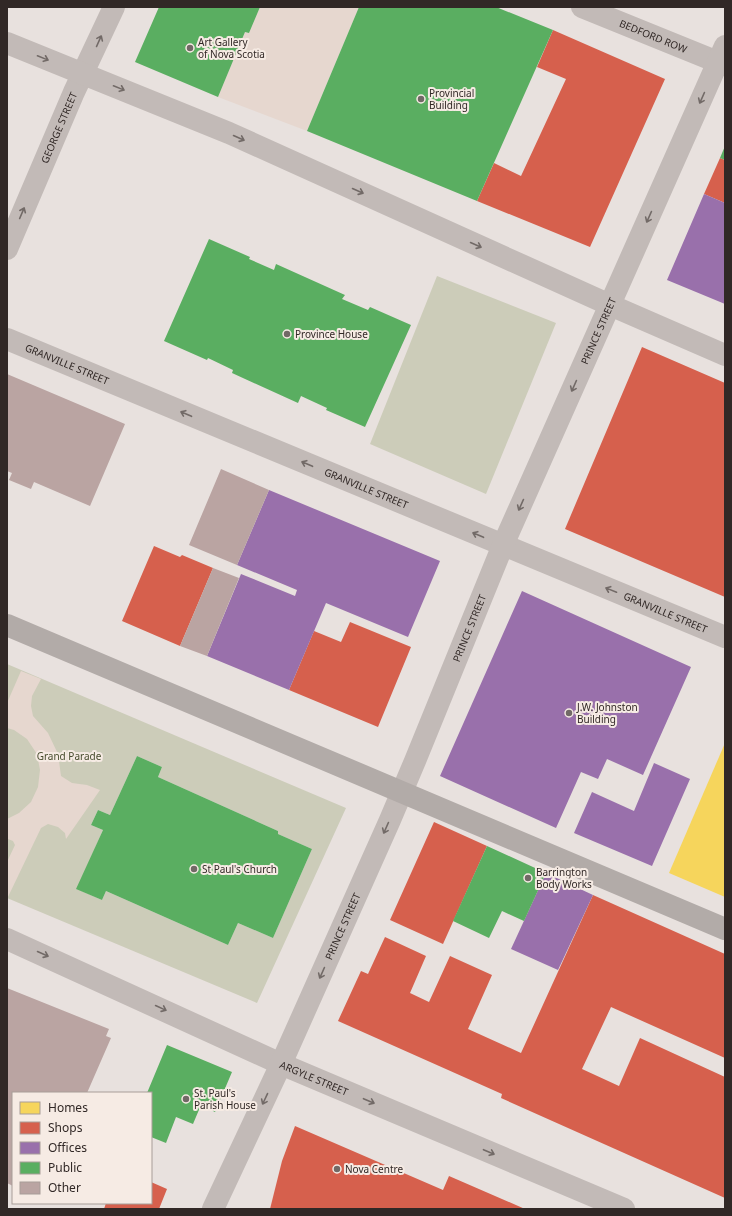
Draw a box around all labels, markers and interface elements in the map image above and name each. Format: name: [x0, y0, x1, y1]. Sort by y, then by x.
street label: BEDFORD ROW: [617, 16, 690, 56]
one-way arrow: [96, 35, 103, 47]
place label: Art Gallery of Nova Scotia: [198, 35, 265, 61]
marker: Art Gallery of Nova Scotia: [185, 43, 195, 53]
one-way arrow: [37, 54, 49, 62]
one-way arrow: [113, 85, 125, 93]
place label: Provincial Building: [429, 86, 474, 112]
street label: GEORGE STREET: [37, 89, 80, 165]
one-way arrow: [698, 91, 705, 103]
marker: Provincial Building: [416, 94, 426, 104]
one-way arrow: [233, 135, 245, 142]
one-way arrow: [352, 188, 364, 196]
one-way arrow: [19, 207, 27, 219]
one-way arrow: [645, 210, 652, 222]
one-way arrow: [470, 242, 482, 249]
street label: PRINCE STREET: [577, 295, 619, 367]
place label: Province House: [295, 327, 368, 341]
marker: Province House: [282, 329, 292, 339]
street label: GRANVILLE STREET: [23, 340, 111, 388]
one-way arrow: [569, 380, 577, 392]
one-way arrow: [181, 410, 193, 417]
one-way arrow: [301, 460, 313, 467]
street label: GRANVILLE STREET: [322, 464, 411, 512]
one-way arrow: [517, 499, 524, 511]
one-way arrow: [473, 531, 485, 539]
one-way arrow: [606, 586, 618, 594]
street label: GRANVILLE STREET: [621, 589, 710, 636]
street label: PRINCE STREET: [449, 592, 489, 664]
place label: J.W. Johnston Building: [576, 700, 638, 726]
marker: J.W. Johnston Building: [564, 708, 574, 718]
park label: Grand Parade: [37, 749, 102, 763]
one-way arrow: [382, 822, 389, 834]
place label: St Paul's Church: [202, 862, 277, 876]
marker: St Paul's Church: [189, 864, 199, 874]
place label: Barrington Body Works: [536, 865, 592, 891]
marker: Barrington Body Works: [523, 873, 533, 883]
street label: PRINCE STREET: [321, 890, 364, 962]
one-way arrow: [36, 951, 48, 958]
one-way arrow: [318, 966, 325, 978]
one-way arrow: [155, 1005, 167, 1013]
street label: ARGYLE STREET: [278, 1057, 351, 1099]
place label: St. Paul's Parish House: [194, 1086, 256, 1112]
legend: [12, 1092, 152, 1204]
one-way arrow: [261, 1093, 268, 1105]
marker: St. Paul's Parish House: [181, 1094, 191, 1104]
one-way arrow: [362, 1098, 374, 1105]
text: Homes: [48, 1099, 88, 1116]
text: Shops: [48, 1119, 83, 1136]
text: Offices: [48, 1139, 87, 1156]
one-way arrow: [482, 1148, 494, 1156]
text: Public: [48, 1159, 82, 1176]
place label: Nova Centre: [345, 1162, 403, 1176]
marker: Nova Centre: [332, 1164, 342, 1174]
text: Other: [48, 1179, 81, 1196]

